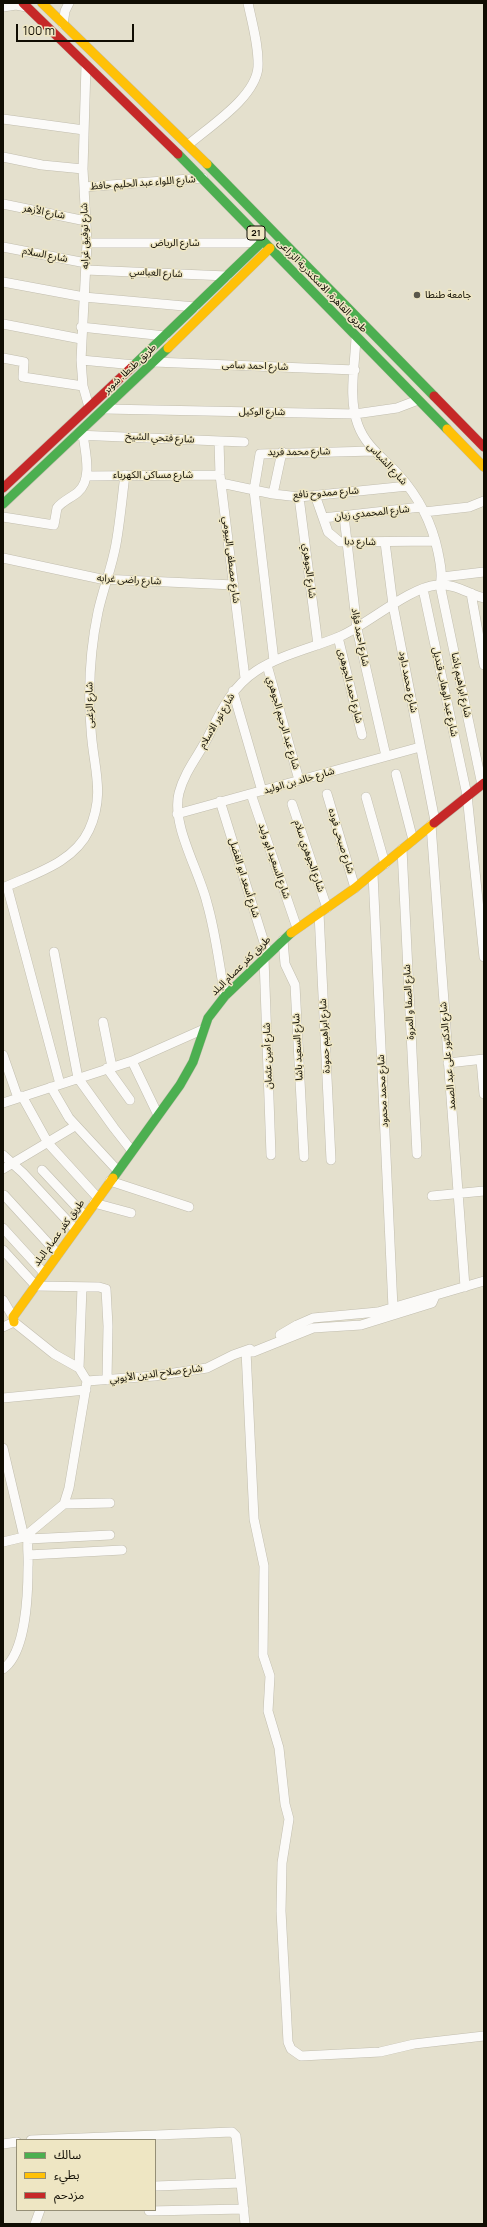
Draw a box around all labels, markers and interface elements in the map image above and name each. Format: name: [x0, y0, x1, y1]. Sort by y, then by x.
scale bar: [18, 16, 136, 42]
text: 100 m: [23, 22, 55, 39]
street label: شارع اللواء عبد الحليم حافظ: [90, 173, 196, 193]
street label: شارع الأزهر: [22, 202, 66, 222]
street label: شارع توفيق غرابه: [78, 203, 92, 269]
road number: 21: [247, 226, 265, 240]
street label: شارع الرياض: [150, 237, 200, 249]
street label: طريق القاهرة, الاسكندرية الزراعى: [274, 237, 370, 335]
street label: شارع السلام: [21, 245, 69, 265]
street label: شارع العباسي: [129, 266, 183, 280]
place label: جامعة طنطا: [425, 289, 471, 301]
marker: جامعة طنطا: [412, 290, 422, 300]
street label: طريق طنطا, شوبر: [101, 342, 159, 396]
street label: شارع احمد سامى: [222, 359, 288, 373]
street label: شارع الوكيل: [239, 406, 285, 418]
street label: شارع فتحي الشيخ: [125, 430, 195, 446]
street label: شارع الشباس: [364, 440, 410, 488]
street label: شارع محمد فريد: [268, 445, 330, 459]
street label: شارع مساكن الكهرباء: [113, 469, 193, 481]
street label: شارع ممدوح نافع: [293, 485, 359, 501]
street label: شارع المحمدي زيان: [334, 503, 410, 523]
street label: شارع مصطفى البيومي: [220, 516, 242, 604]
street label: شارع دبا: [344, 536, 376, 548]
street label: شارع الجوهري: [300, 543, 318, 599]
street label: شارع راضى غرابه: [97, 572, 161, 588]
street label: شارع احمد فؤاد: [348, 607, 372, 667]
street label: شارع عبد الوهاب قنديل: [430, 646, 460, 738]
street label: شارع احمد الجوهرى: [335, 648, 365, 724]
street label: شارع محمد داود: [396, 650, 420, 714]
street label: شارع ابراهيم باشا: [448, 651, 474, 719]
street label: شارع عبد الرحيم الجوهري: [264, 675, 302, 771]
street label: شارع الزغبى: [84, 682, 96, 728]
street label: شارع نور الاسلام: [196, 691, 238, 751]
street label: شارع خالد بن الوليد: [262, 765, 336, 797]
street label: شارع صبحى فوده: [325, 807, 357, 875]
street label: شارع الجوهري سلام: [291, 818, 327, 894]
street label: شارع السعيد ابو وليد: [255, 822, 293, 900]
street label: شارع أسعد ابو الفضل: [226, 837, 262, 919]
street label: طريق كفر عصام البلد: [209, 934, 273, 998]
street label: شارع الصفا و المروة: [401, 964, 417, 1040]
street label: شارع ابراهيم حمودة: [317, 998, 333, 1074]
street label: شارع الدكتور على عبد الصمد: [437, 1001, 459, 1111]
street label: شارع السعيد باشا: [290, 1013, 306, 1081]
street label: شارع أمين عثمان: [261, 1023, 275, 1089]
street label: شارع محمد محمود: [375, 1054, 391, 1128]
street label: طريق كفر عصام البلد: [31, 1197, 87, 1269]
street label: شارع صلاح الدين الأيوبي: [109, 1362, 203, 1386]
legend: [16, 2139, 156, 2211]
text: سالك: [54, 2146, 81, 2163]
text: بطيء: [54, 2166, 80, 2183]
text: مزدحم: [54, 2186, 84, 2203]

